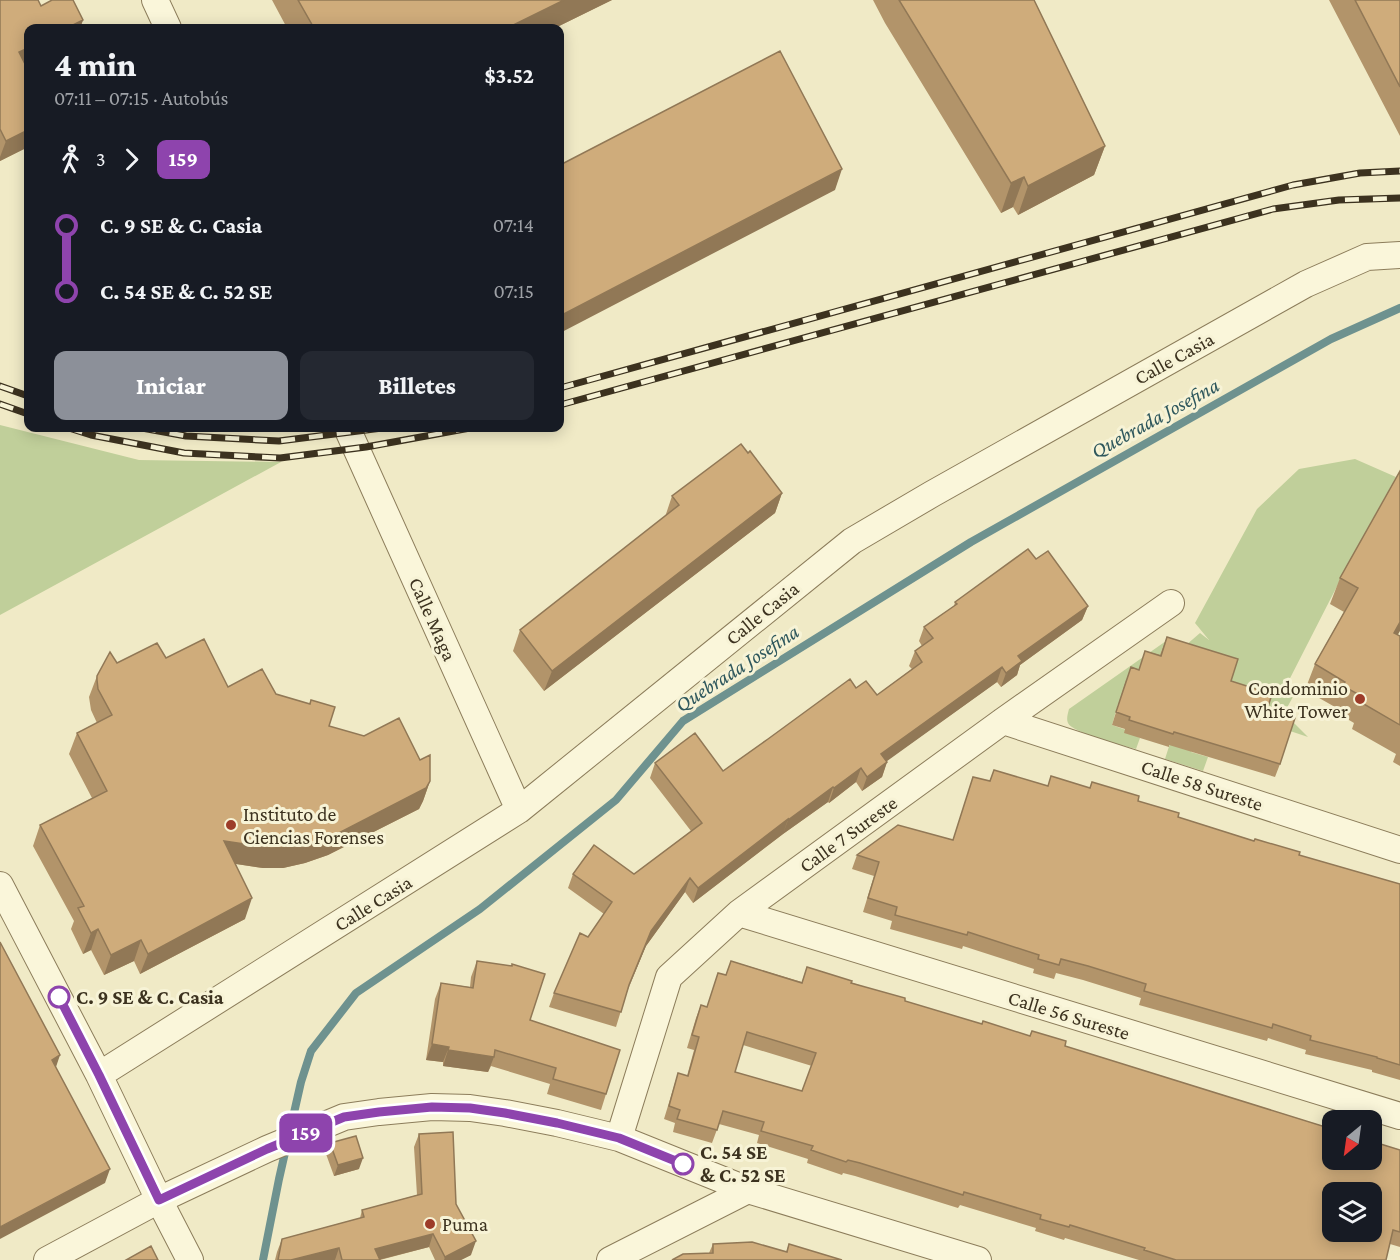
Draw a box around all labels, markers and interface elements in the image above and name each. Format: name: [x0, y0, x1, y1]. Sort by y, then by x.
text: 4 min: [54, 46, 136, 83]
text: $3.52: [485, 63, 534, 88]
text: 07:11 – 07:15 · Autobús: [54, 87, 228, 109]
icon: walk: [54, 143, 87, 176]
icon: forward: [115, 143, 148, 176]
text: 159: [169, 147, 198, 171]
text: 3: [96, 148, 106, 170]
text: C. 9 SE & C. Casia: [100, 213, 262, 238]
text: 07:14: [493, 214, 534, 236]
text: C. 54 SE & C. 52 SE: [100, 279, 272, 304]
text: 07:15: [494, 280, 534, 302]
street label: Calle Casia: [1130, 327, 1218, 389]
button: Iniciar: [54, 351, 288, 420]
button: Billetes: [300, 351, 534, 420]
water label: Quebrada Josefina: [1087, 373, 1223, 463]
street label: Calle Maga: [404, 574, 461, 664]
street label: Calle Casia: [721, 577, 803, 649]
water label: Quebrada Josefina: [671, 619, 803, 717]
place label: Condominio White Tower: [1244, 677, 1348, 722]
marker: Condominio White Tower: [1353, 692, 1367, 706]
street label: Calle 58 Sureste: [1138, 755, 1266, 815]
street label: Calle 7 Sureste: [795, 791, 901, 877]
place label: Instituto de Ciencias Forenses: [243, 803, 384, 848]
marker: Instituto de Ciencias Forenses: [224, 818, 238, 832]
street label: Calle Casia: [330, 871, 416, 935]
marker: C. 9 SE & C. Casia: [48, 986, 70, 1008]
place label: C. 9 SE & C. Casia: [76, 986, 224, 1008]
street label: Calle 56 Sureste: [1006, 986, 1133, 1044]
north arrow: [1322, 1110, 1382, 1170]
map controls: [1322, 1110, 1382, 1242]
line badge: 159: [272, 1114, 340, 1152]
text: 159: [291, 1121, 321, 1145]
place label: C. 54 SE & C. 52 SE: [700, 1141, 786, 1186]
marker: C. 54 SE & C. 52 SE: [672, 1153, 694, 1175]
button: layers: [1322, 1182, 1382, 1242]
place label: Puma: [442, 1213, 488, 1235]
marker: Puma: [423, 1217, 437, 1231]

